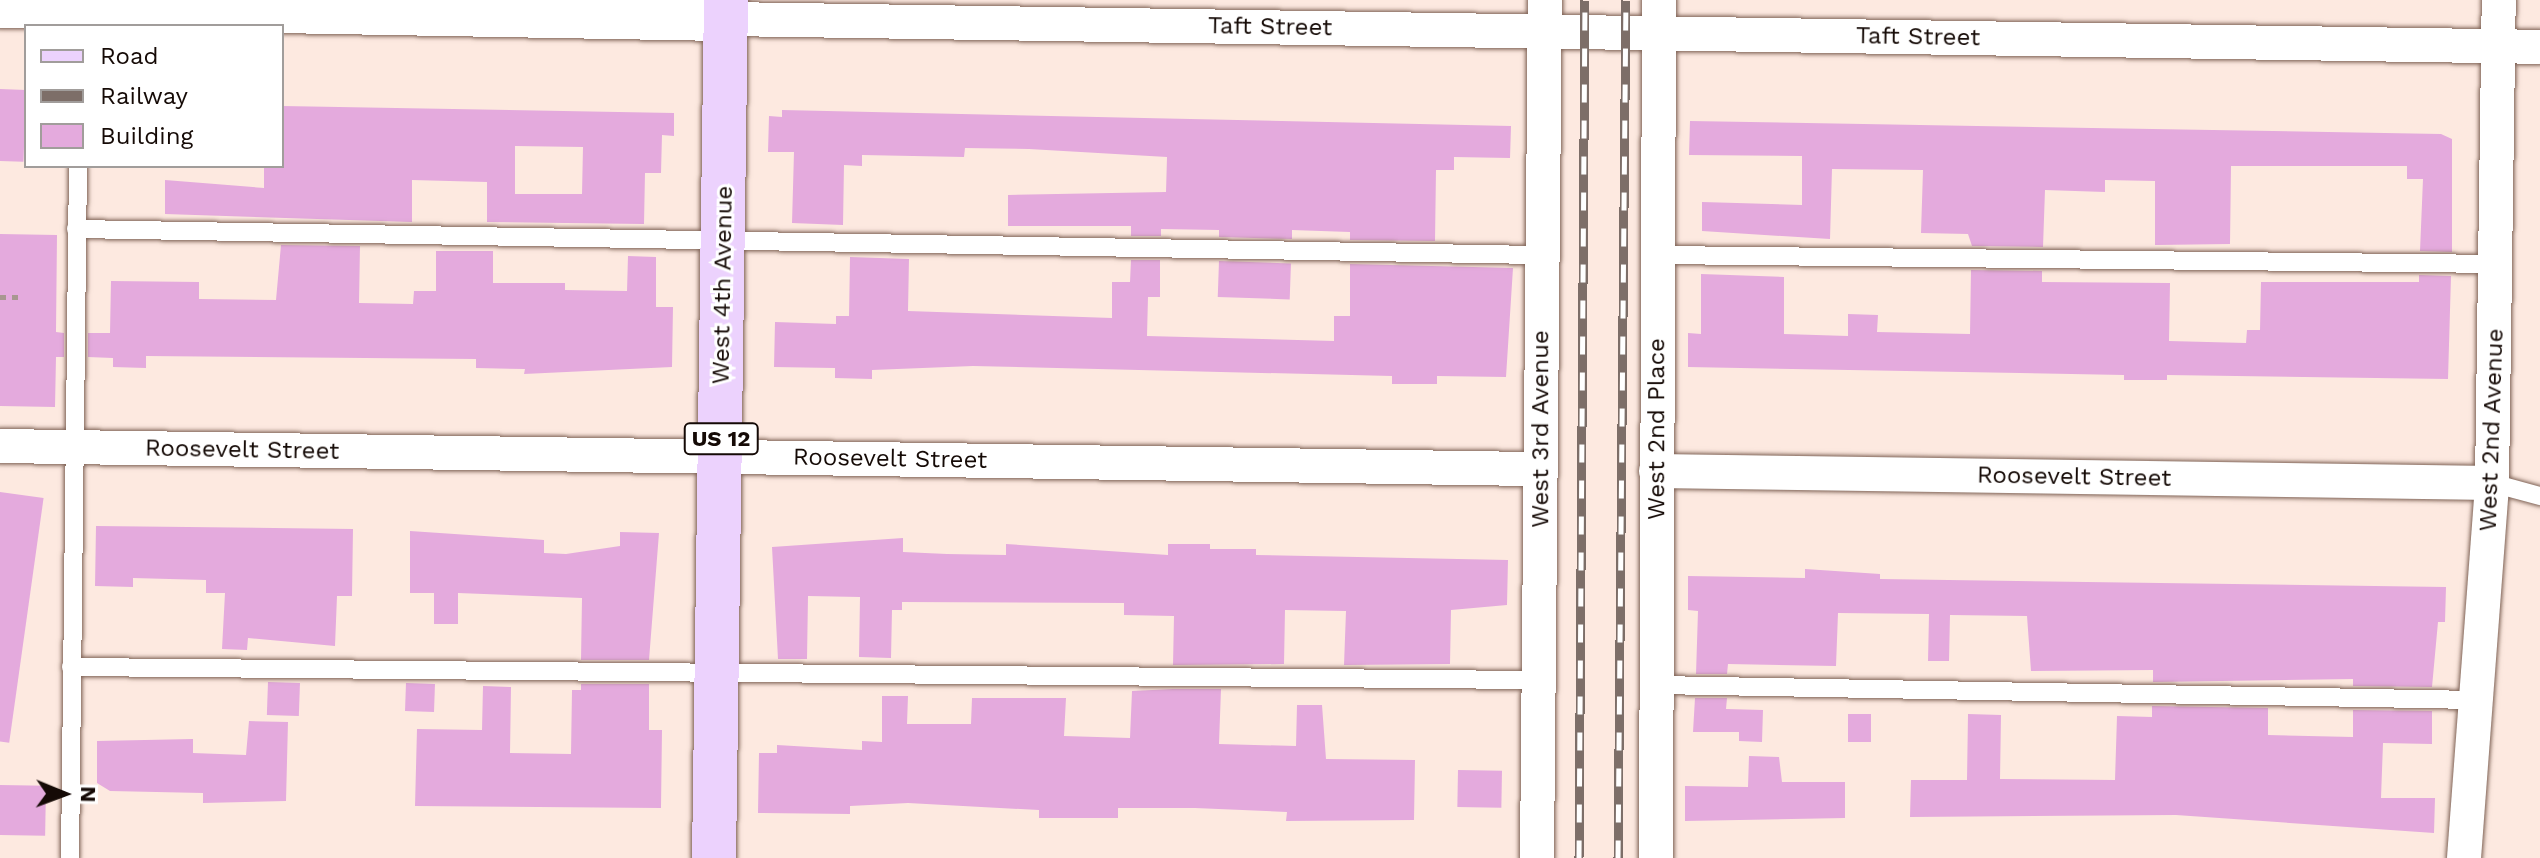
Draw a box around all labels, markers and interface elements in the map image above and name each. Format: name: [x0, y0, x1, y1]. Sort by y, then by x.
street label: Taft Street: [1208, 12, 1332, 42]
street label: Taft Street: [1856, 22, 1980, 52]
legend: [24, 24, 284, 168]
text: Road: [100, 42, 159, 70]
text: Railway: [100, 82, 188, 110]
text: Building: [100, 122, 193, 150]
street label: West 4th Avenue: [707, 185, 739, 385]
street label: West 2nd Avenue: [2474, 328, 2510, 532]
street label: West 3rd Avenue: [1527, 330, 1555, 528]
street label: West 2nd Place: [1643, 338, 1671, 520]
road number: US 12: [683, 421, 759, 457]
street label: Roosevelt Street: [145, 434, 339, 466]
street label: Roosevelt Street: [793, 443, 987, 475]
street label: Roosevelt Street: [1977, 461, 2171, 493]
north arrow: [24, 754, 104, 834]
text: N: [76, 786, 101, 803]

